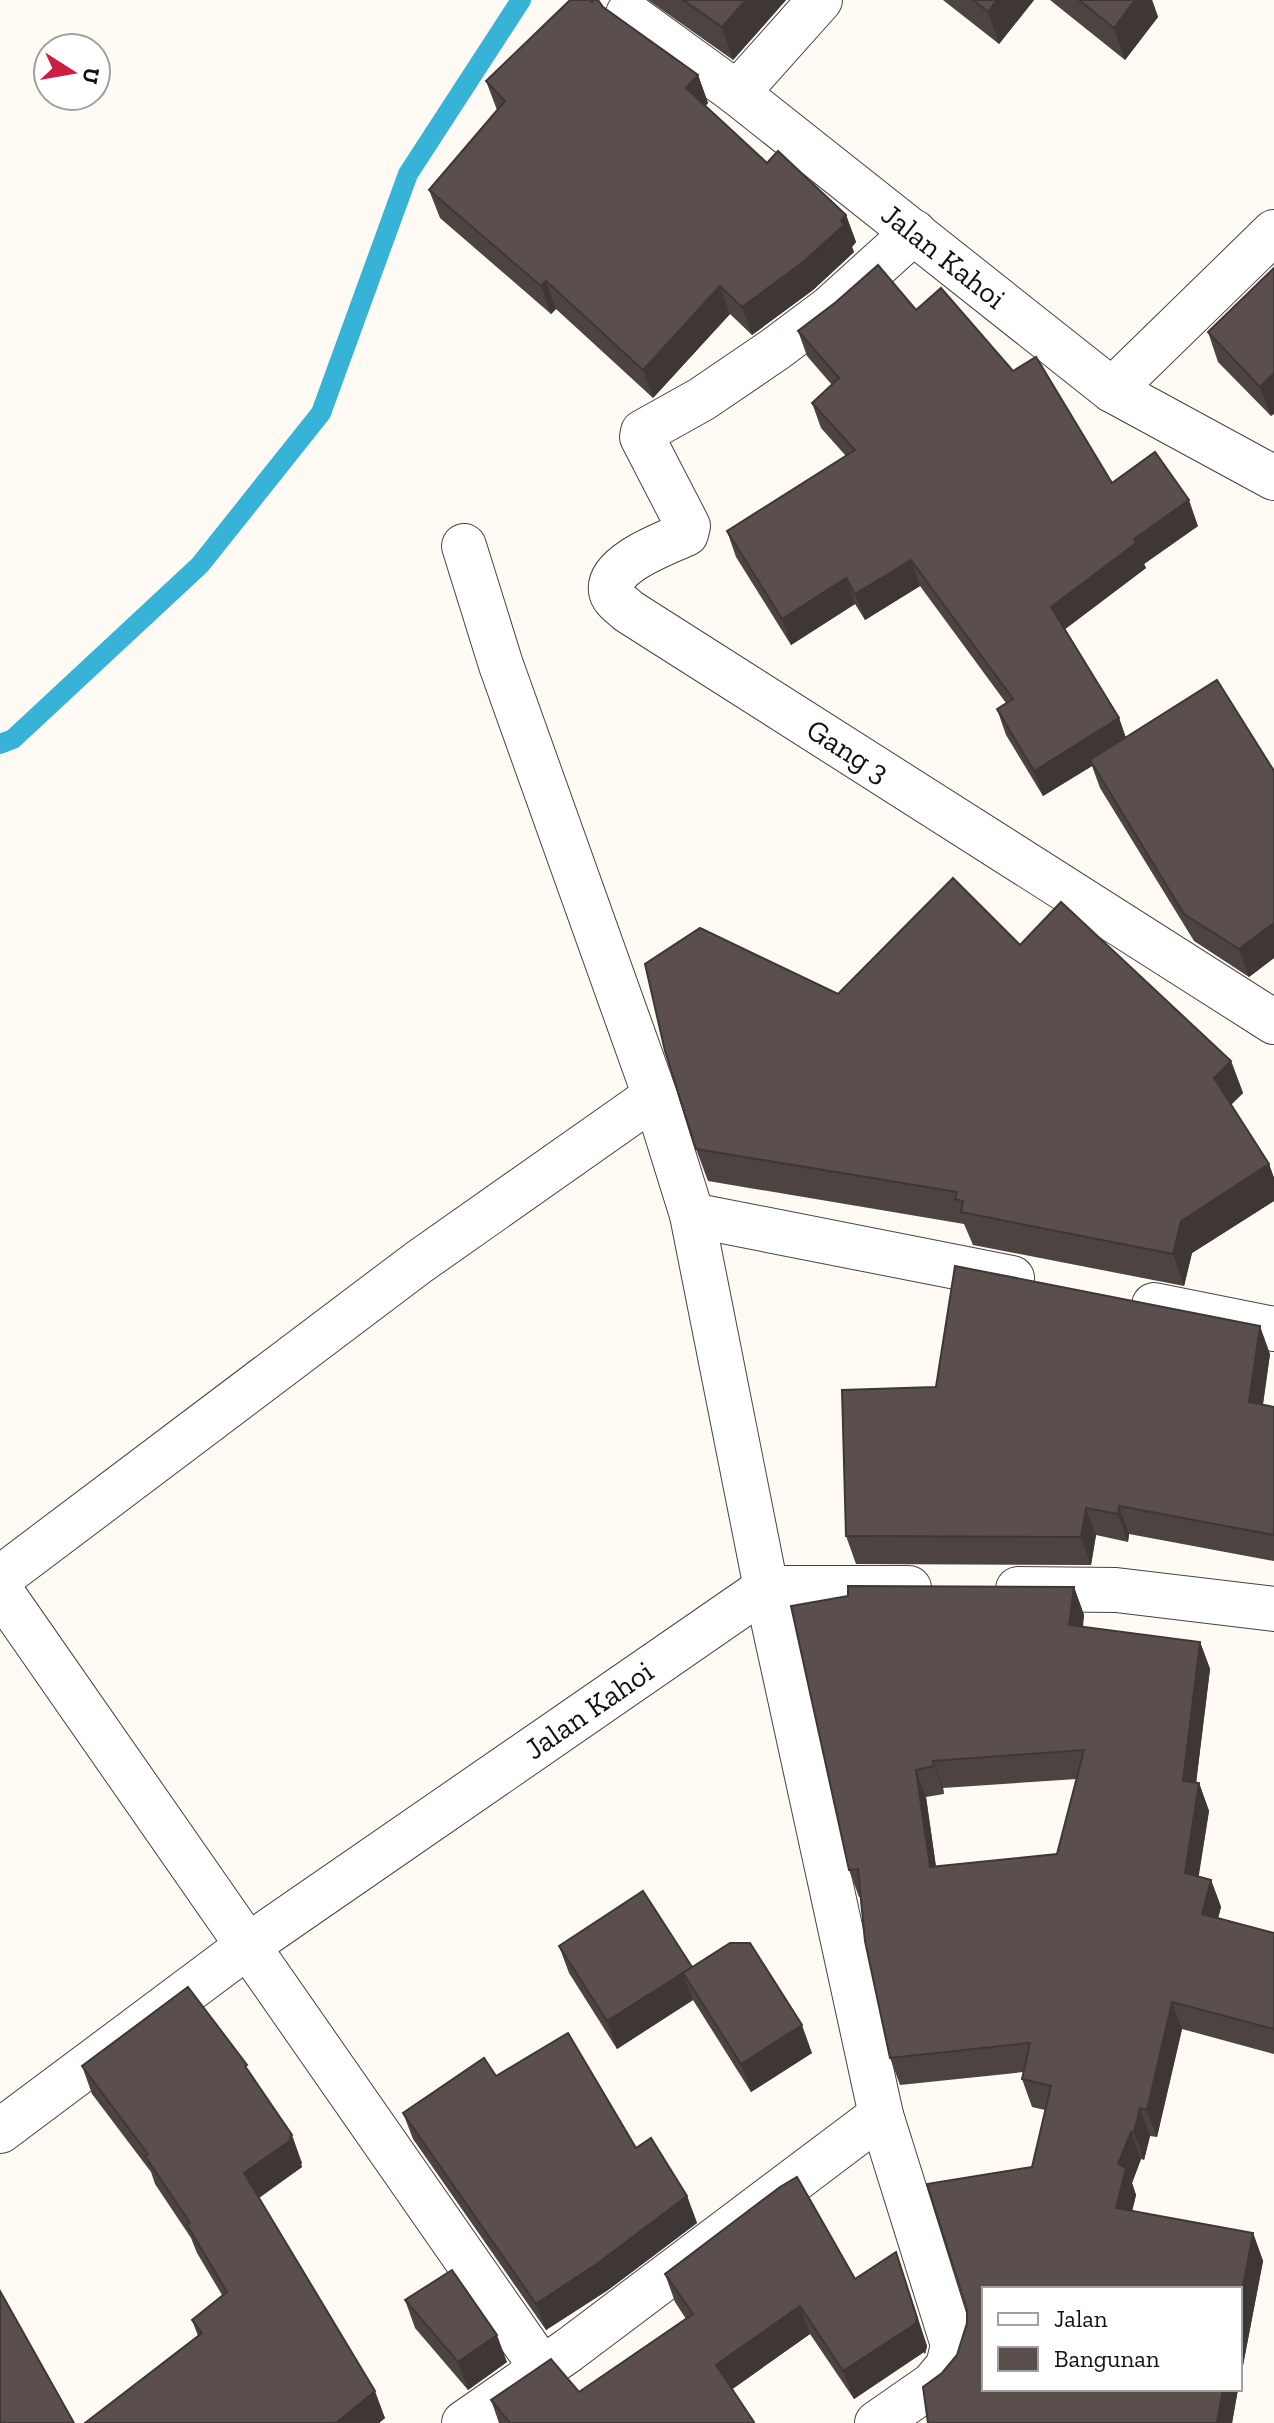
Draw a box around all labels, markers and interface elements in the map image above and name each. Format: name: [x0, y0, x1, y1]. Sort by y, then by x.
north arrow: [32, 32, 112, 112]
text: U: [76, 65, 106, 86]
street label: Jalan Kahoi: [874, 196, 1013, 317]
street label: Gang 3: [800, 711, 896, 790]
street label: Jalan Kahoi: [518, 1653, 660, 1767]
legend: [982, 2287, 1242, 2391]
text: Jalan: [1054, 2304, 1108, 2333]
text: Bangunan: [1054, 2344, 1160, 2373]

